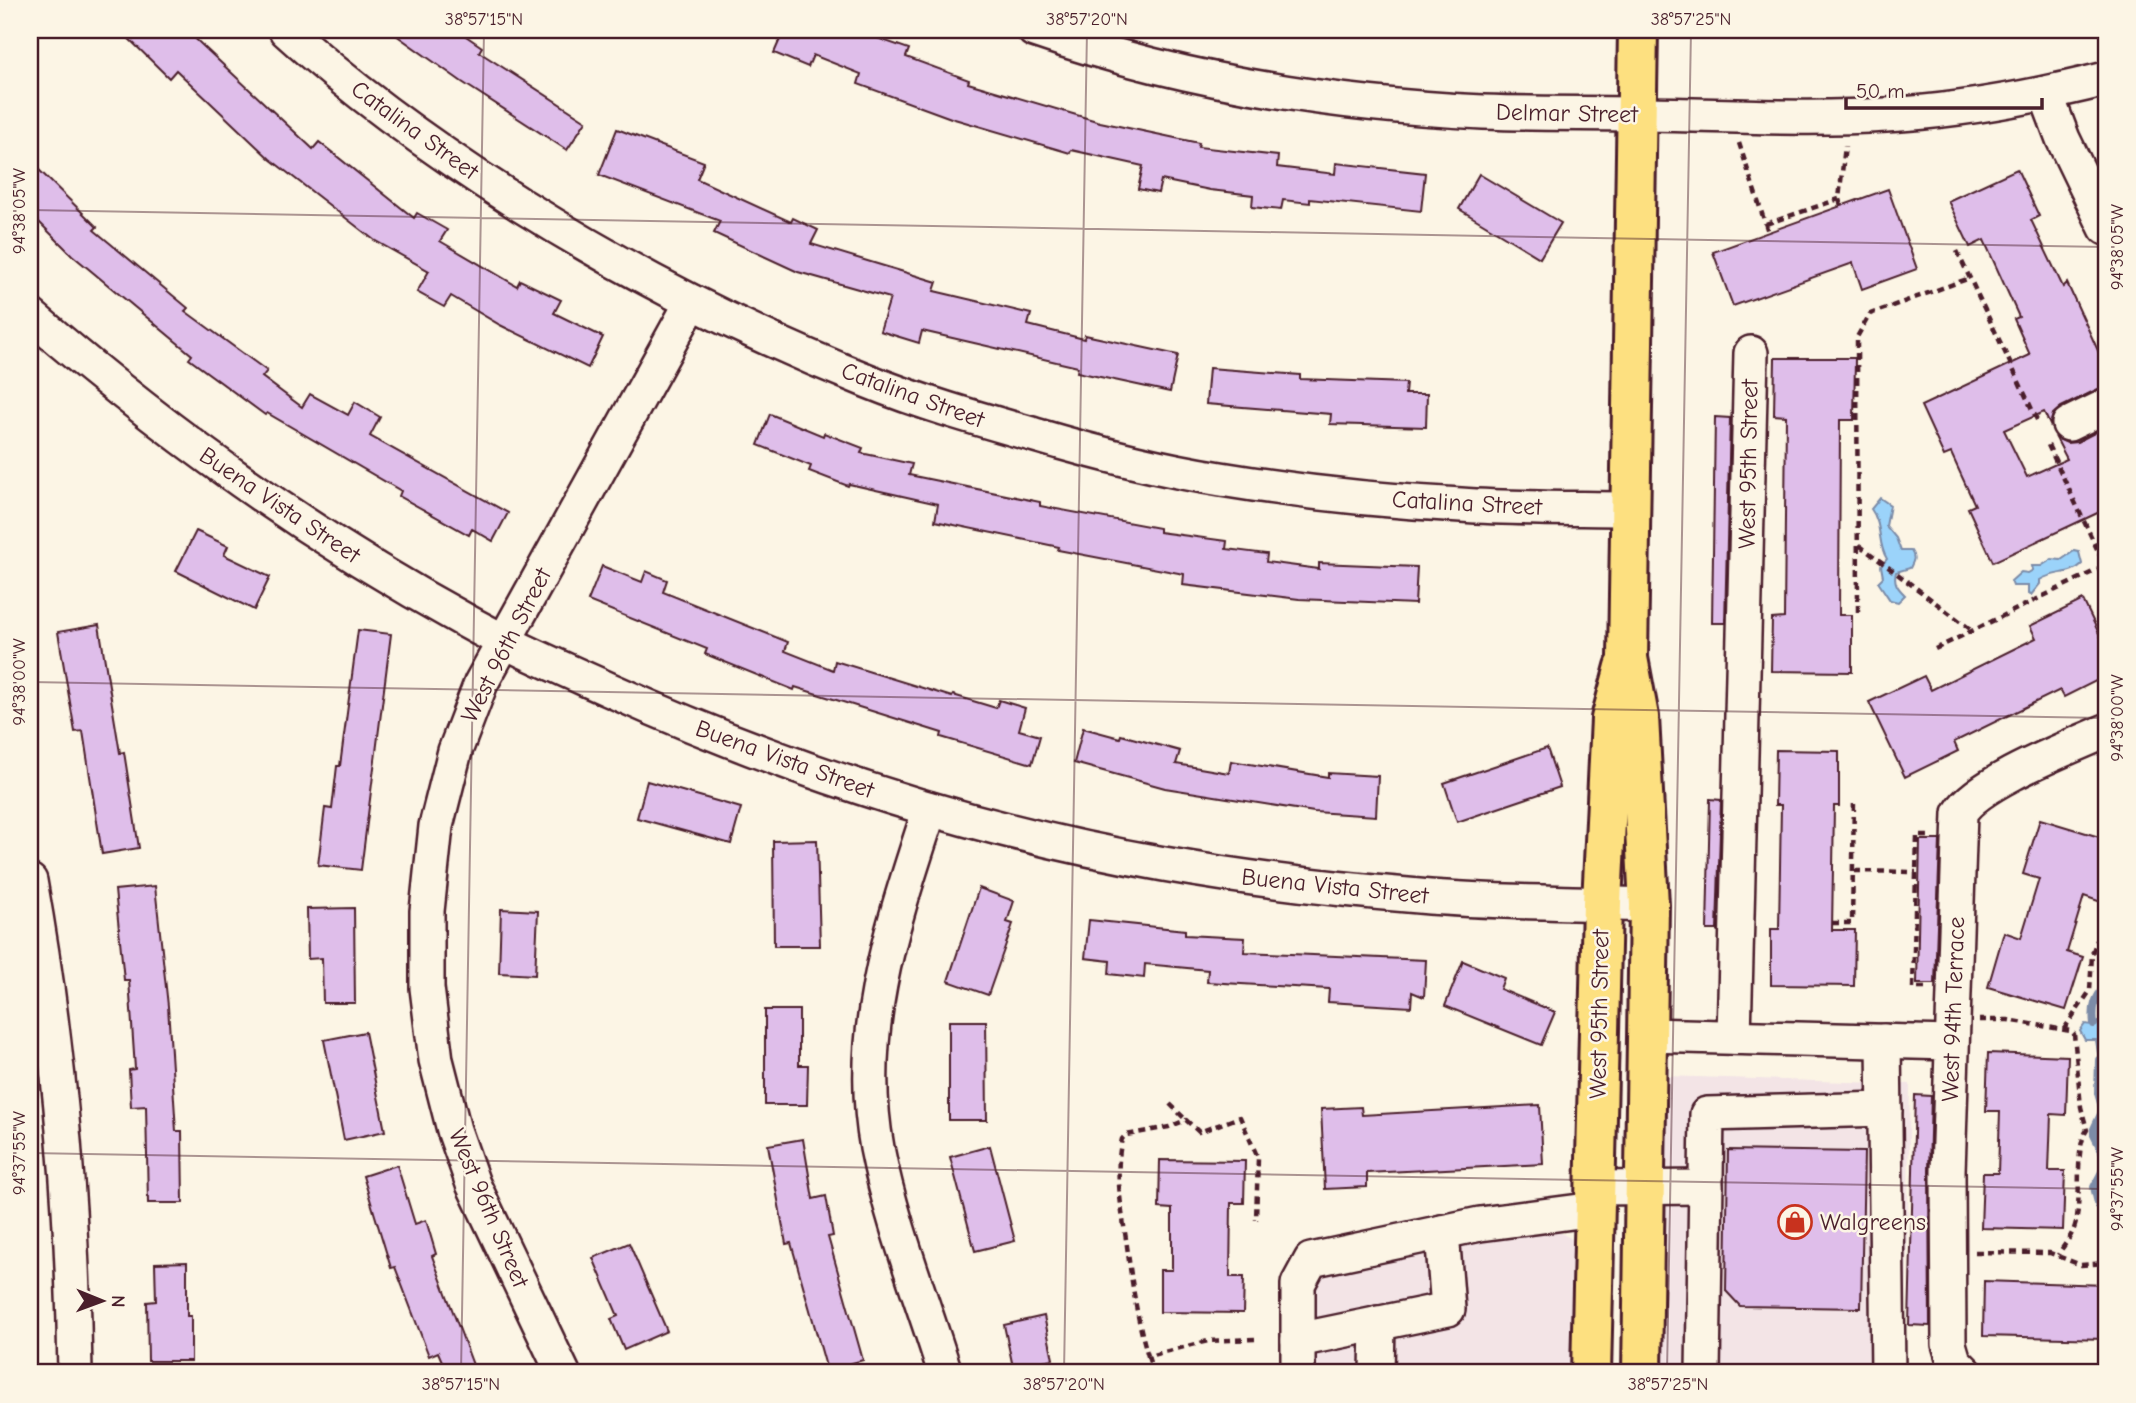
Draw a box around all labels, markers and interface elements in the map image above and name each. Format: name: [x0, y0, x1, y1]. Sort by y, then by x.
text: 38°57'15"N: [445, 9, 523, 30]
text: 38°57'20"N: [1046, 9, 1128, 30]
text: 38°57'25"N: [1651, 9, 1731, 30]
scale bar: [1846, 66, 2042, 110]
street label: Catalina Street: [346, 75, 485, 186]
text: 50 m: [1856, 79, 1905, 103]
street label: Delmar Street: [1496, 98, 1639, 128]
text: 94°38'05"W: [9, 168, 30, 254]
text: 94°38'05"W: [2107, 204, 2128, 290]
street label: Catalina Street: [838, 356, 989, 434]
street label: West 95th Street: [1733, 378, 1763, 549]
street label: Buena Vista Street: [194, 441, 367, 570]
street label: Catalina Street: [1391, 485, 1544, 521]
street label: West 96th Street: [455, 562, 558, 727]
text: 94°38'00"W: [9, 638, 30, 726]
text: 94°38'00"W: [2107, 674, 2128, 762]
street label: Buena Vista Street: [692, 714, 879, 805]
street label: Buena Vista Street: [1240, 862, 1431, 910]
street label: West 94th Terrace: [1936, 916, 1970, 1102]
street label: West 95th Street: [1584, 928, 1614, 1099]
text: 94°37'55"W: [9, 1111, 30, 1195]
street label: West 96th Street: [443, 1124, 535, 1293]
text: 94°37'55"W: [2107, 1147, 2128, 1231]
shop icon: Walgreens: [1776, 1203, 1814, 1241]
place label: Walgreens: [1820, 1208, 1926, 1236]
north arrow: [66, 1266, 136, 1336]
text: N: [107, 1295, 129, 1308]
text: 38°57'15"N: [422, 1374, 500, 1395]
text: 38°57'20"N: [1023, 1374, 1105, 1395]
text: 38°57'25"N: [1628, 1374, 1708, 1395]

